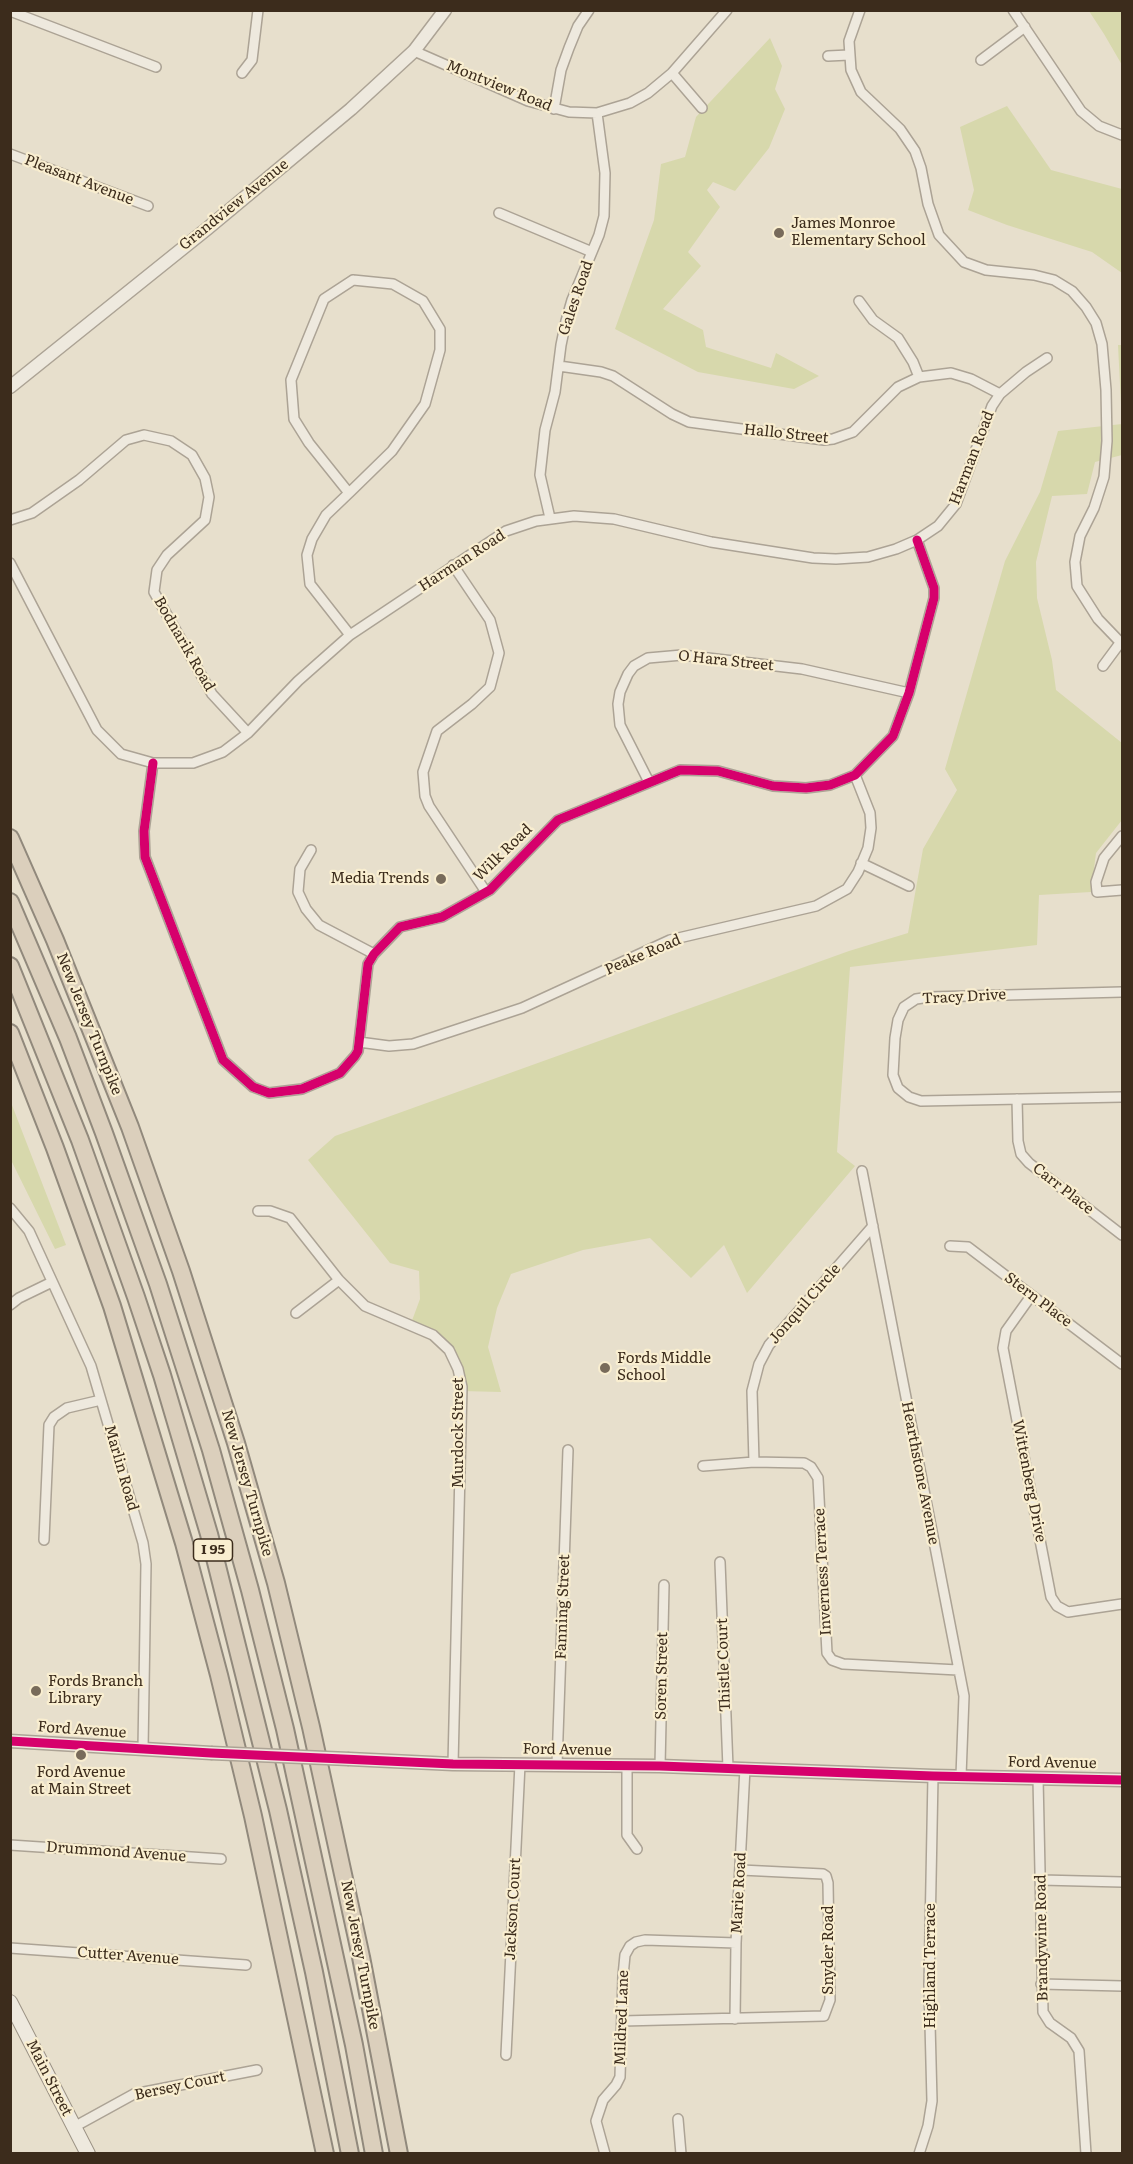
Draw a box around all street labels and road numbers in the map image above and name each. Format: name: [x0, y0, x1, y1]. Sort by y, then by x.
street label: Montview Road: [443, 57, 555, 115]
street label: Pleasant Avenue: [22, 151, 136, 209]
street label: Grandview Avenue: [176, 156, 292, 254]
street label: Gales Road: [555, 258, 597, 338]
street label: Harman Road: [946, 408, 998, 508]
street label: Hallo Street: [743, 421, 829, 447]
street label: Harman Road: [415, 526, 509, 596]
street label: Bodnarik Road: [150, 593, 218, 695]
street label: O Hara Street: [677, 647, 775, 675]
street label: Wilk Road: [470, 821, 536, 885]
street label: Peake Road: [602, 931, 684, 979]
street label: New Jersey Turnpike: [52, 950, 126, 1098]
street label: Tracy Drive: [921, 986, 1007, 1008]
street label: Carr Place: [1029, 1160, 1097, 1218]
street label: Jonquil Circle: [765, 1260, 845, 1348]
street label: Stern Place: [1001, 1269, 1075, 1331]
street label: Murdock Street: [450, 1378, 468, 1488]
street label: Hearthstone Avenue: [897, 1400, 943, 1546]
street label: New Jersey Turnpike: [217, 1407, 277, 1559]
street label: Wittenberg Drive: [1008, 1418, 1050, 1544]
street label: Marlin Road: [100, 1423, 142, 1513]
street label: Inverness Terrace: [811, 1508, 835, 1636]
road number: I 95: [194, 1539, 232, 1561]
street label: Fanning Street: [552, 1554, 574, 1660]
street label: Thistle Court: [713, 1618, 735, 1712]
street label: Soren Street: [652, 1632, 672, 1720]
street label: Ford Avenue: [37, 1718, 127, 1742]
street label: Ford Avenue: [522, 1740, 612, 1760]
street label: Ford Avenue: [1007, 1753, 1097, 1773]
street label: Drummond Avenue: [45, 1838, 187, 1866]
street label: Marie Road: [728, 1852, 750, 1934]
street label: Jackson Court: [501, 1857, 525, 1961]
street label: Brandywine Road: [1032, 1874, 1052, 2002]
street label: New Jersey Turnpike: [337, 1879, 383, 2031]
street label: Highland Terrace: [922, 1903, 940, 2029]
street label: Snyder Road: [820, 1905, 838, 1995]
street label: Cutter Avenue: [77, 1943, 179, 1969]
street label: Mildred Lane: [611, 1970, 633, 2066]
street label: Main Street: [22, 2037, 76, 2119]
street label: Bersey Court: [133, 2068, 227, 2104]

